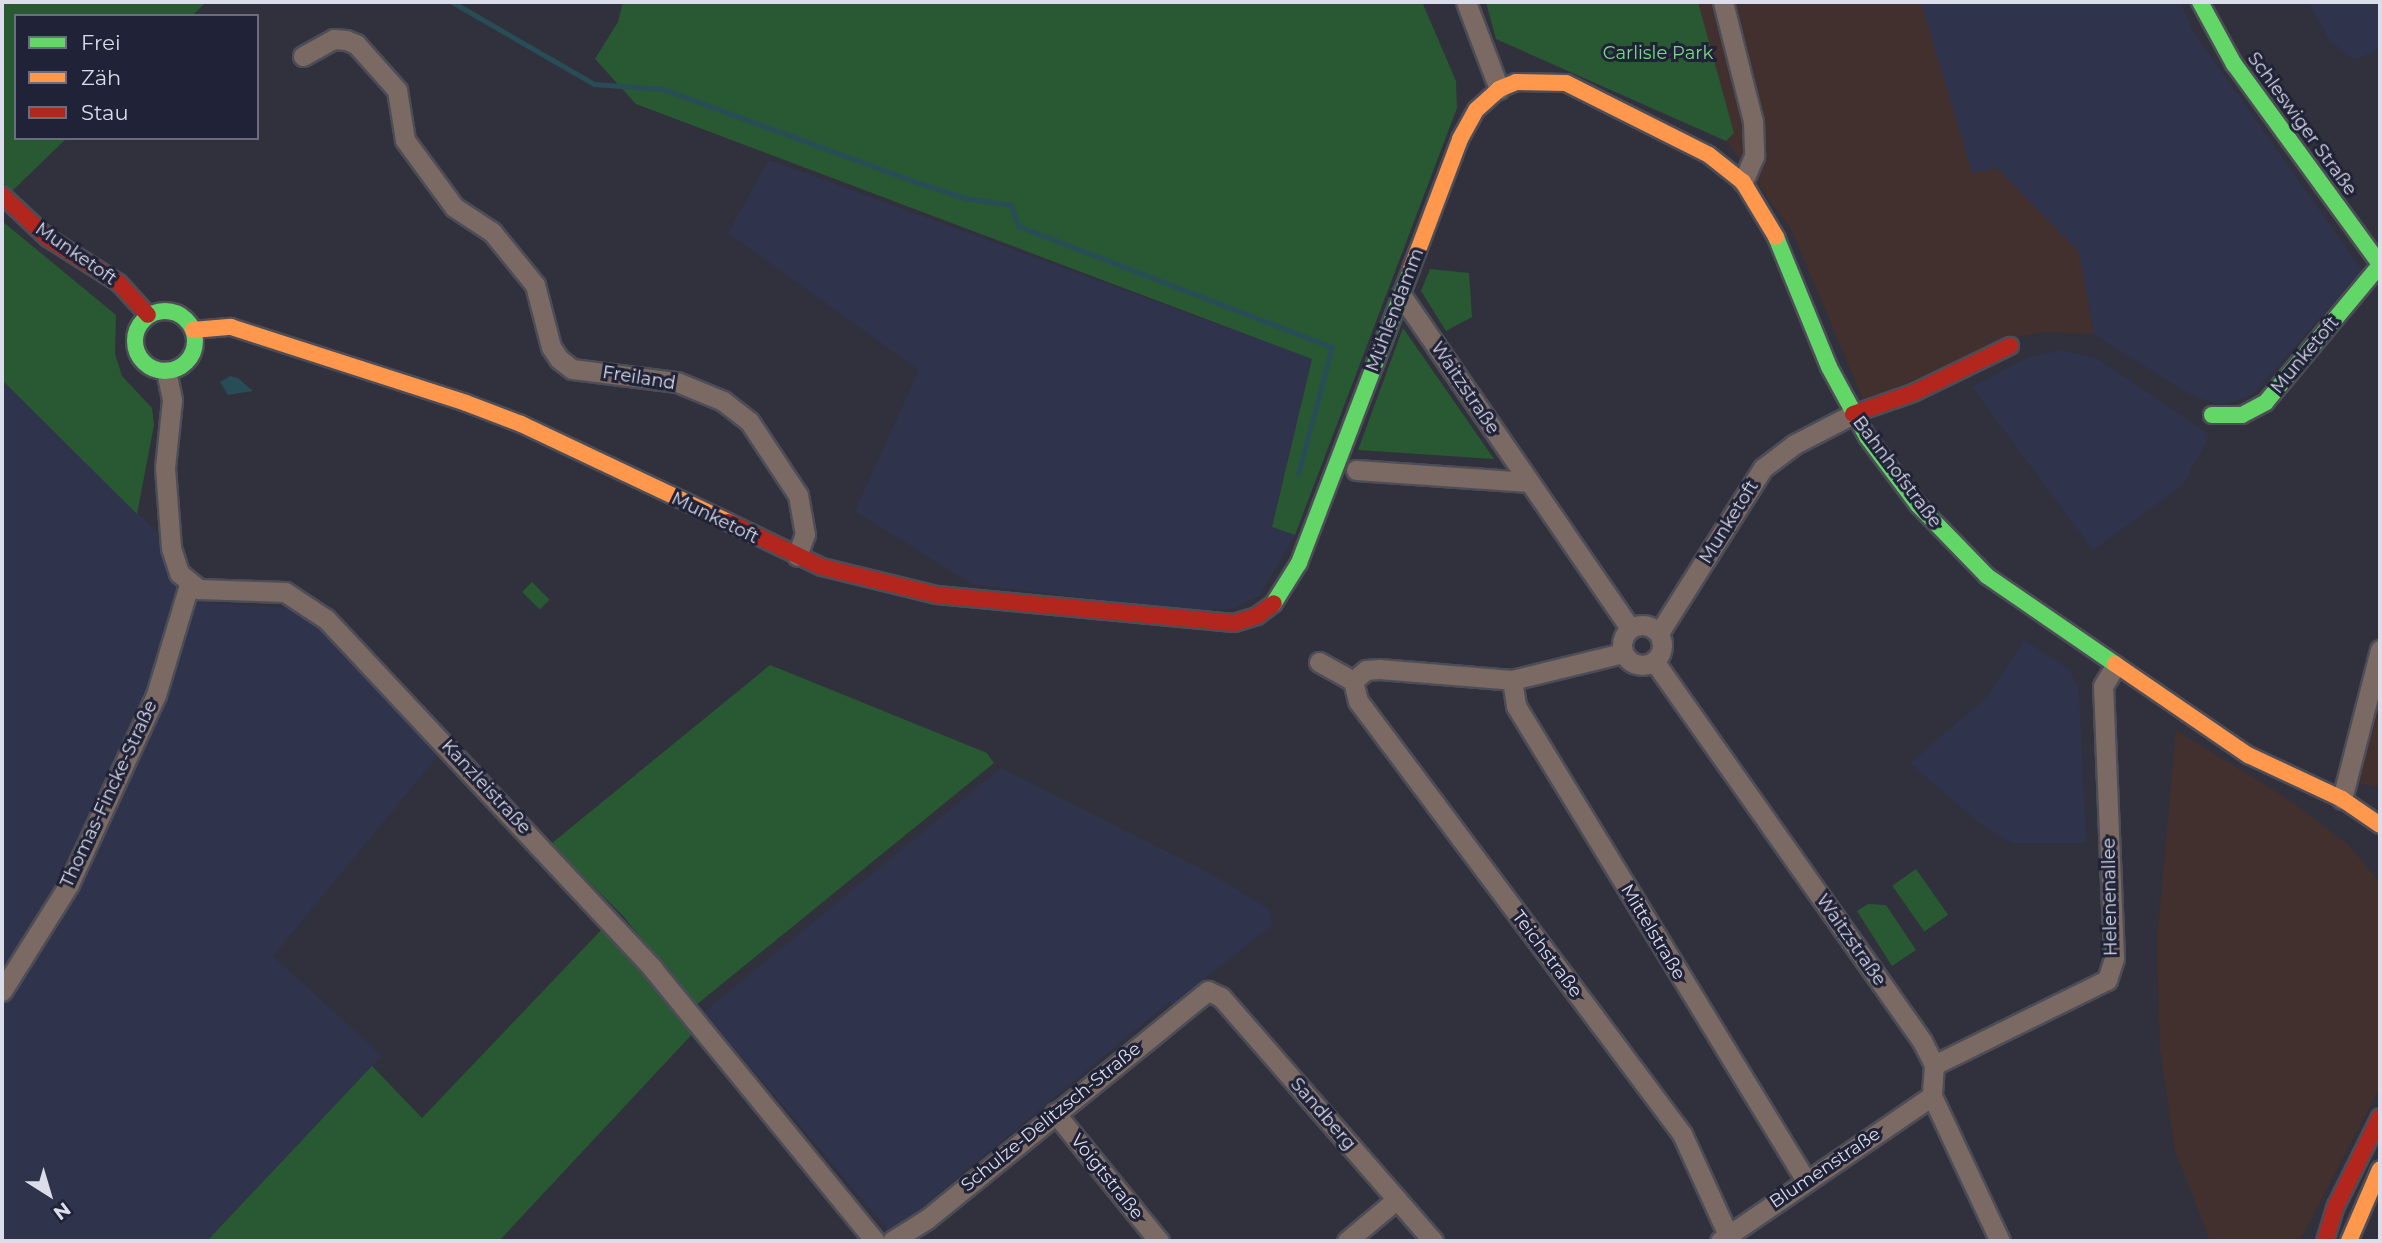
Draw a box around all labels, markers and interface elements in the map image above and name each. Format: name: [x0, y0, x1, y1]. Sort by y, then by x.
legend: [14, 14, 259, 140]
text: Frei: [81, 30, 121, 55]
park label: Carlisle Park: [1603, 42, 1713, 64]
street label: Schleswiger Straße: [2243, 48, 2361, 200]
text: Zäh: [81, 65, 121, 90]
text: Stau: [81, 100, 129, 125]
street label: Munketoft: [31, 218, 121, 290]
street label: Mühlendamm: [1362, 245, 1428, 375]
street label: Munketoft: [2266, 312, 2344, 398]
street label: Waitzstraße: [1426, 338, 1504, 438]
street label: Freiland: [601, 362, 677, 394]
street label: Bahnhofstraße: [1848, 412, 1946, 532]
street label: Munketoft: [1695, 476, 1763, 568]
street label: Munketoft: [668, 488, 762, 548]
street label: Thomas-Fincke-Straße: [56, 697, 162, 891]
street label: Kanzleistraße: [437, 735, 535, 839]
street label: Helenenallee: [2098, 838, 2122, 956]
street label: Mittelstraße: [1616, 880, 1690, 984]
street label: Waitzstraße: [1811, 890, 1891, 990]
street label: Teichstraße: [1507, 906, 1587, 1002]
street label: Schulze-Delitzsch-Straße: [957, 1038, 1145, 1196]
street label: Sandberg: [1286, 1074, 1360, 1154]
street label: Blumenstraße: [1766, 1123, 1884, 1213]
street label: Voigtstraße: [1066, 1130, 1148, 1224]
north arrow: [14, 1159, 84, 1229]
text: N: [49, 1197, 75, 1225]

